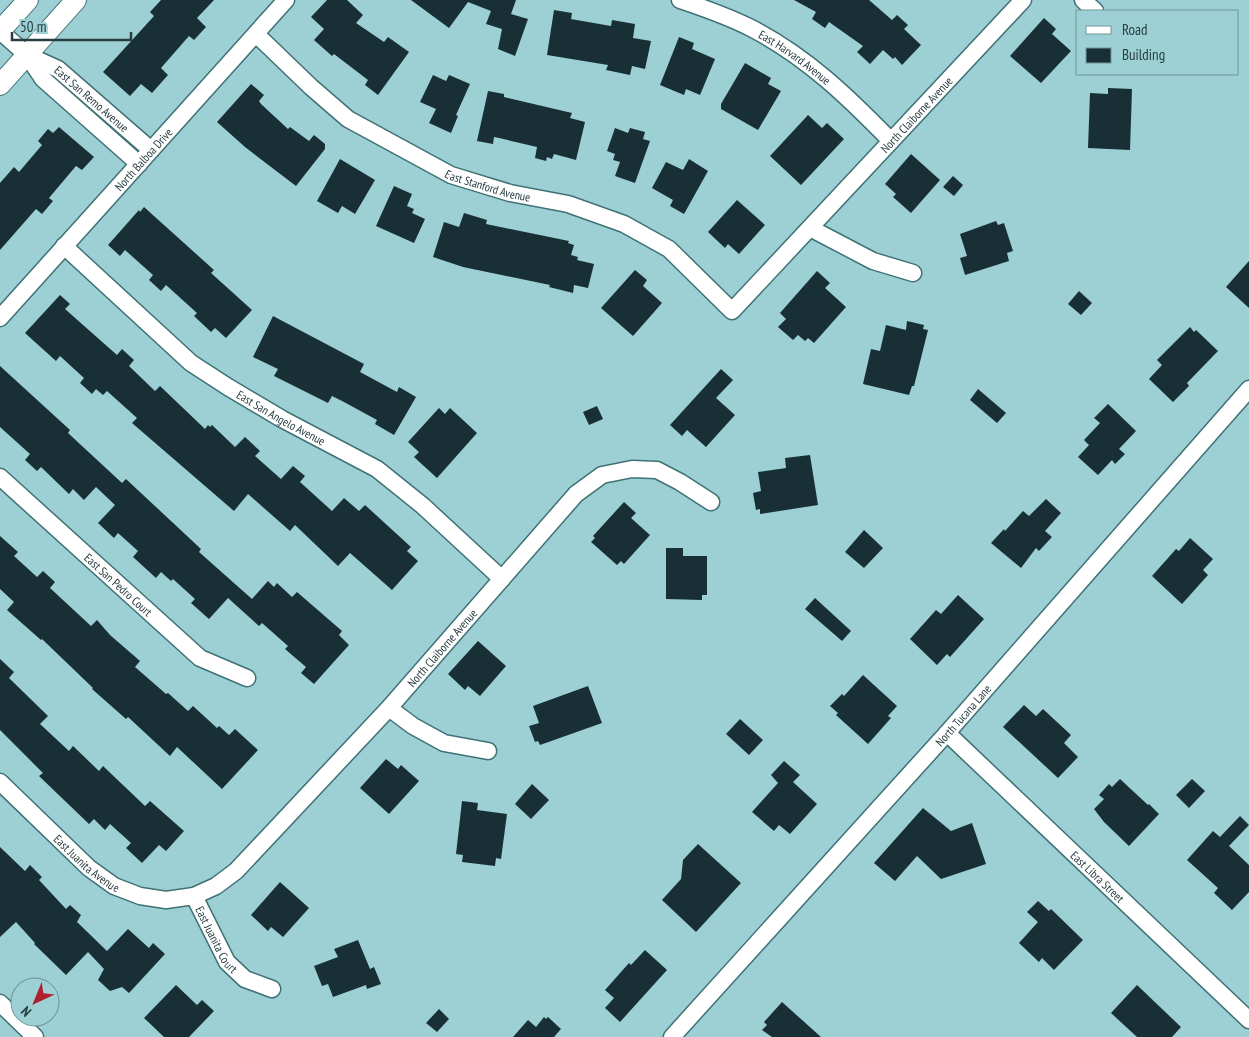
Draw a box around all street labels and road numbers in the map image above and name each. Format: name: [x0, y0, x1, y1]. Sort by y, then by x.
street label: East Harvard Avenue: [756, 26, 834, 87]
street label: East San Remo Avenue: [52, 62, 132, 135]
street label: North Claiborne Avenue: [877, 73, 955, 155]
street label: North Balboa Drive: [111, 124, 175, 193]
street label: East Stanford Avenue: [443, 166, 532, 204]
street label: East San Angelo Avenue: [234, 386, 328, 448]
street label: East San Pedro Court: [82, 550, 156, 619]
street label: North Claiborne Avenue: [404, 605, 480, 690]
street label: North Tucana Lane: [932, 681, 994, 749]
street label: East Juanita Avenue: [51, 831, 122, 895]
street label: East Libra Street: [1068, 847, 1128, 906]
street label: East Juanita Court: [193, 903, 241, 976]

